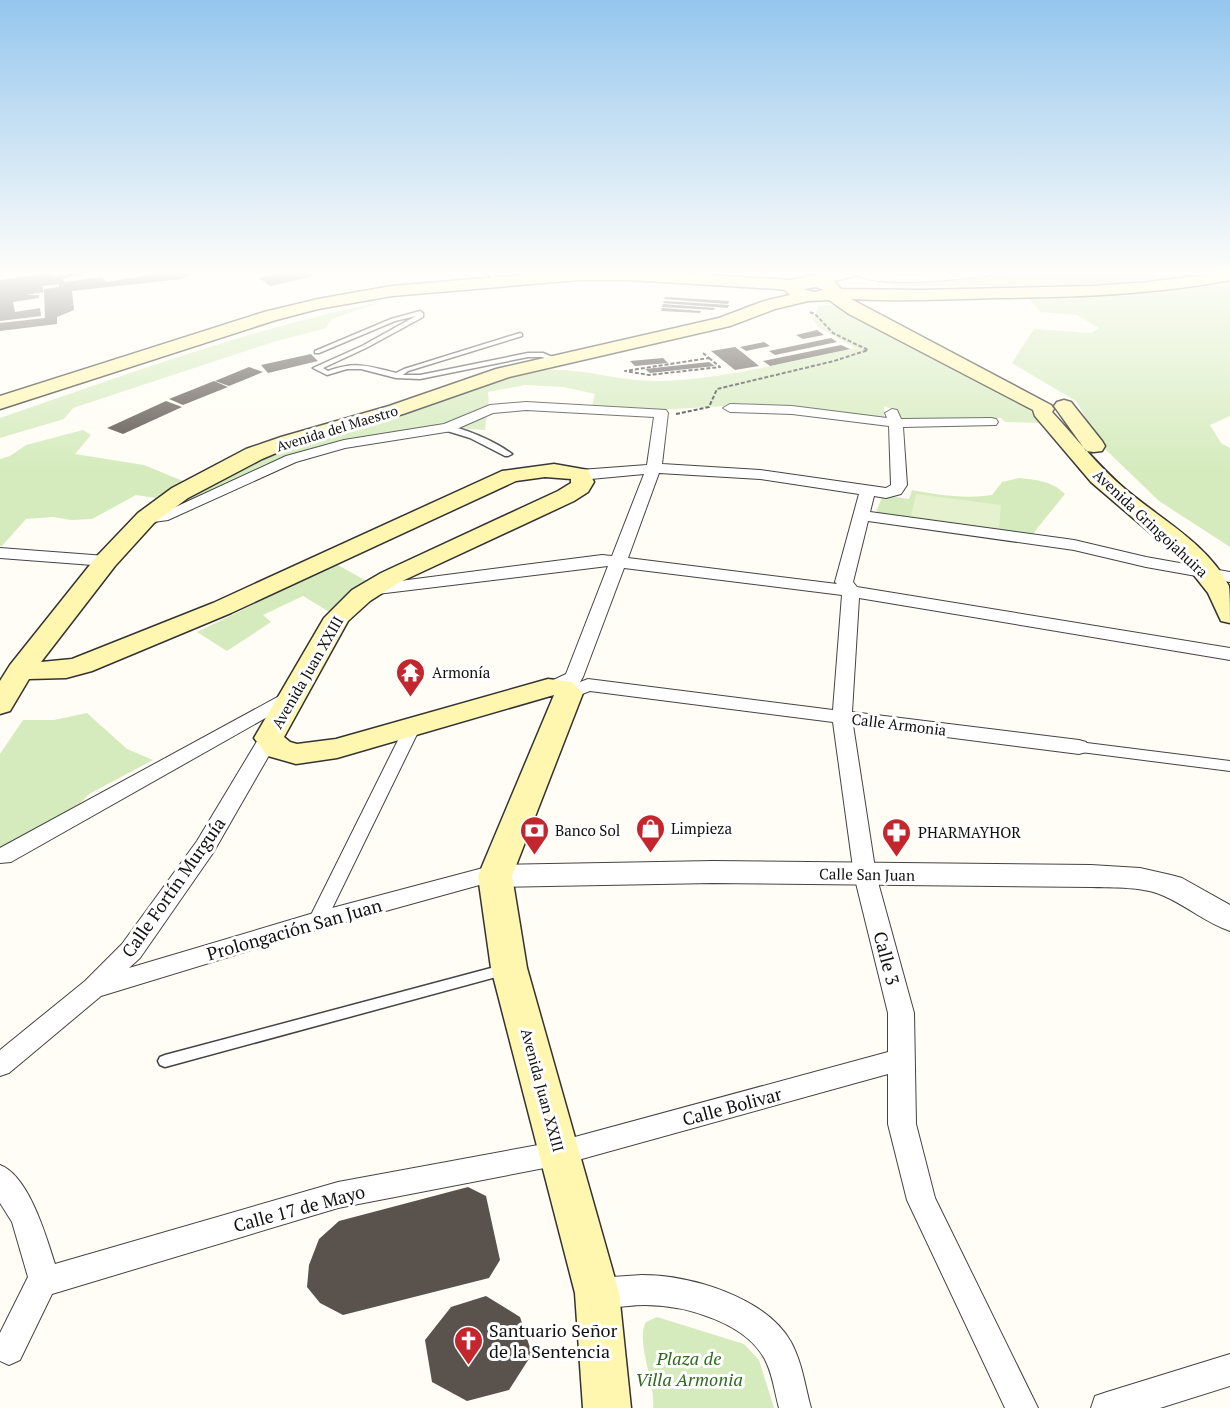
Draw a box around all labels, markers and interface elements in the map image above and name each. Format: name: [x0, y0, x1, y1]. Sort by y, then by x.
street label: Avenida del Maestro: [274, 400, 400, 456]
street label: Avenida Gringojahuira: [1089, 465, 1213, 582]
street label: Avenida Juan XXIII: [267, 612, 347, 732]
temple icon: Armonía: [395, 656, 427, 698]
place label: Armonía: [432, 662, 491, 682]
street label: Calle Armonia: [850, 708, 948, 740]
street label: Calle Fortín Murguía: [116, 812, 230, 962]
shop icon: Limpieza: [634, 812, 666, 854]
bank icon: Banco Sol: [518, 814, 550, 856]
pharmacy icon: PHARMAYHOR: [881, 816, 913, 858]
place label: Limpieza: [671, 818, 732, 838]
place label: Banco Sol: [555, 820, 620, 840]
place label: PHARMAYHOR: [918, 822, 1021, 842]
street label: Calle San Juan: [819, 863, 915, 885]
street label: Prolongación San Juan: [204, 892, 385, 965]
street label: Calle 3: [868, 929, 906, 987]
street label: Avenida Juan XXIII: [517, 1026, 569, 1154]
street label: Calle Bolivar: [680, 1081, 784, 1131]
street label: Calle 17 de Mayo: [231, 1179, 368, 1237]
place label: Santuario Señor de la Sentencia: [489, 1318, 618, 1363]
church icon: Santuario Señor de la Sentencia: [452, 1324, 484, 1366]
park label: Plaza de Villa Armonia: [635, 1346, 743, 1391]

